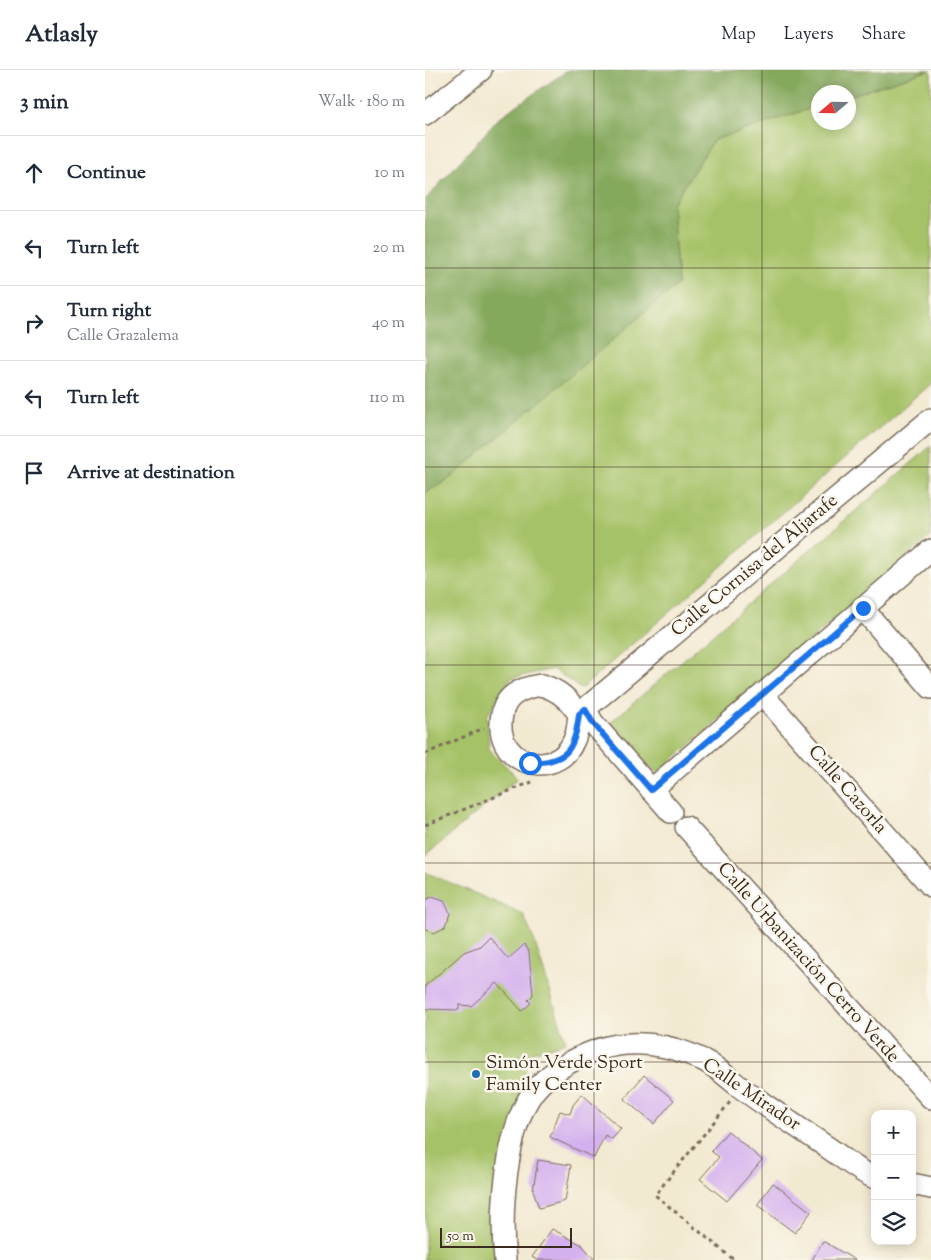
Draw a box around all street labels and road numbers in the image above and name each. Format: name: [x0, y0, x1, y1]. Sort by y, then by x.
street label: Calle Cornisa del Aljarafe: [666, 488, 844, 644]
street label: Calle Cazorla: [801, 740, 893, 840]
street label: Calle Urbanización Cerro Verde: [710, 857, 906, 1069]
street label: Calle Mirador: [696, 1052, 806, 1138]

